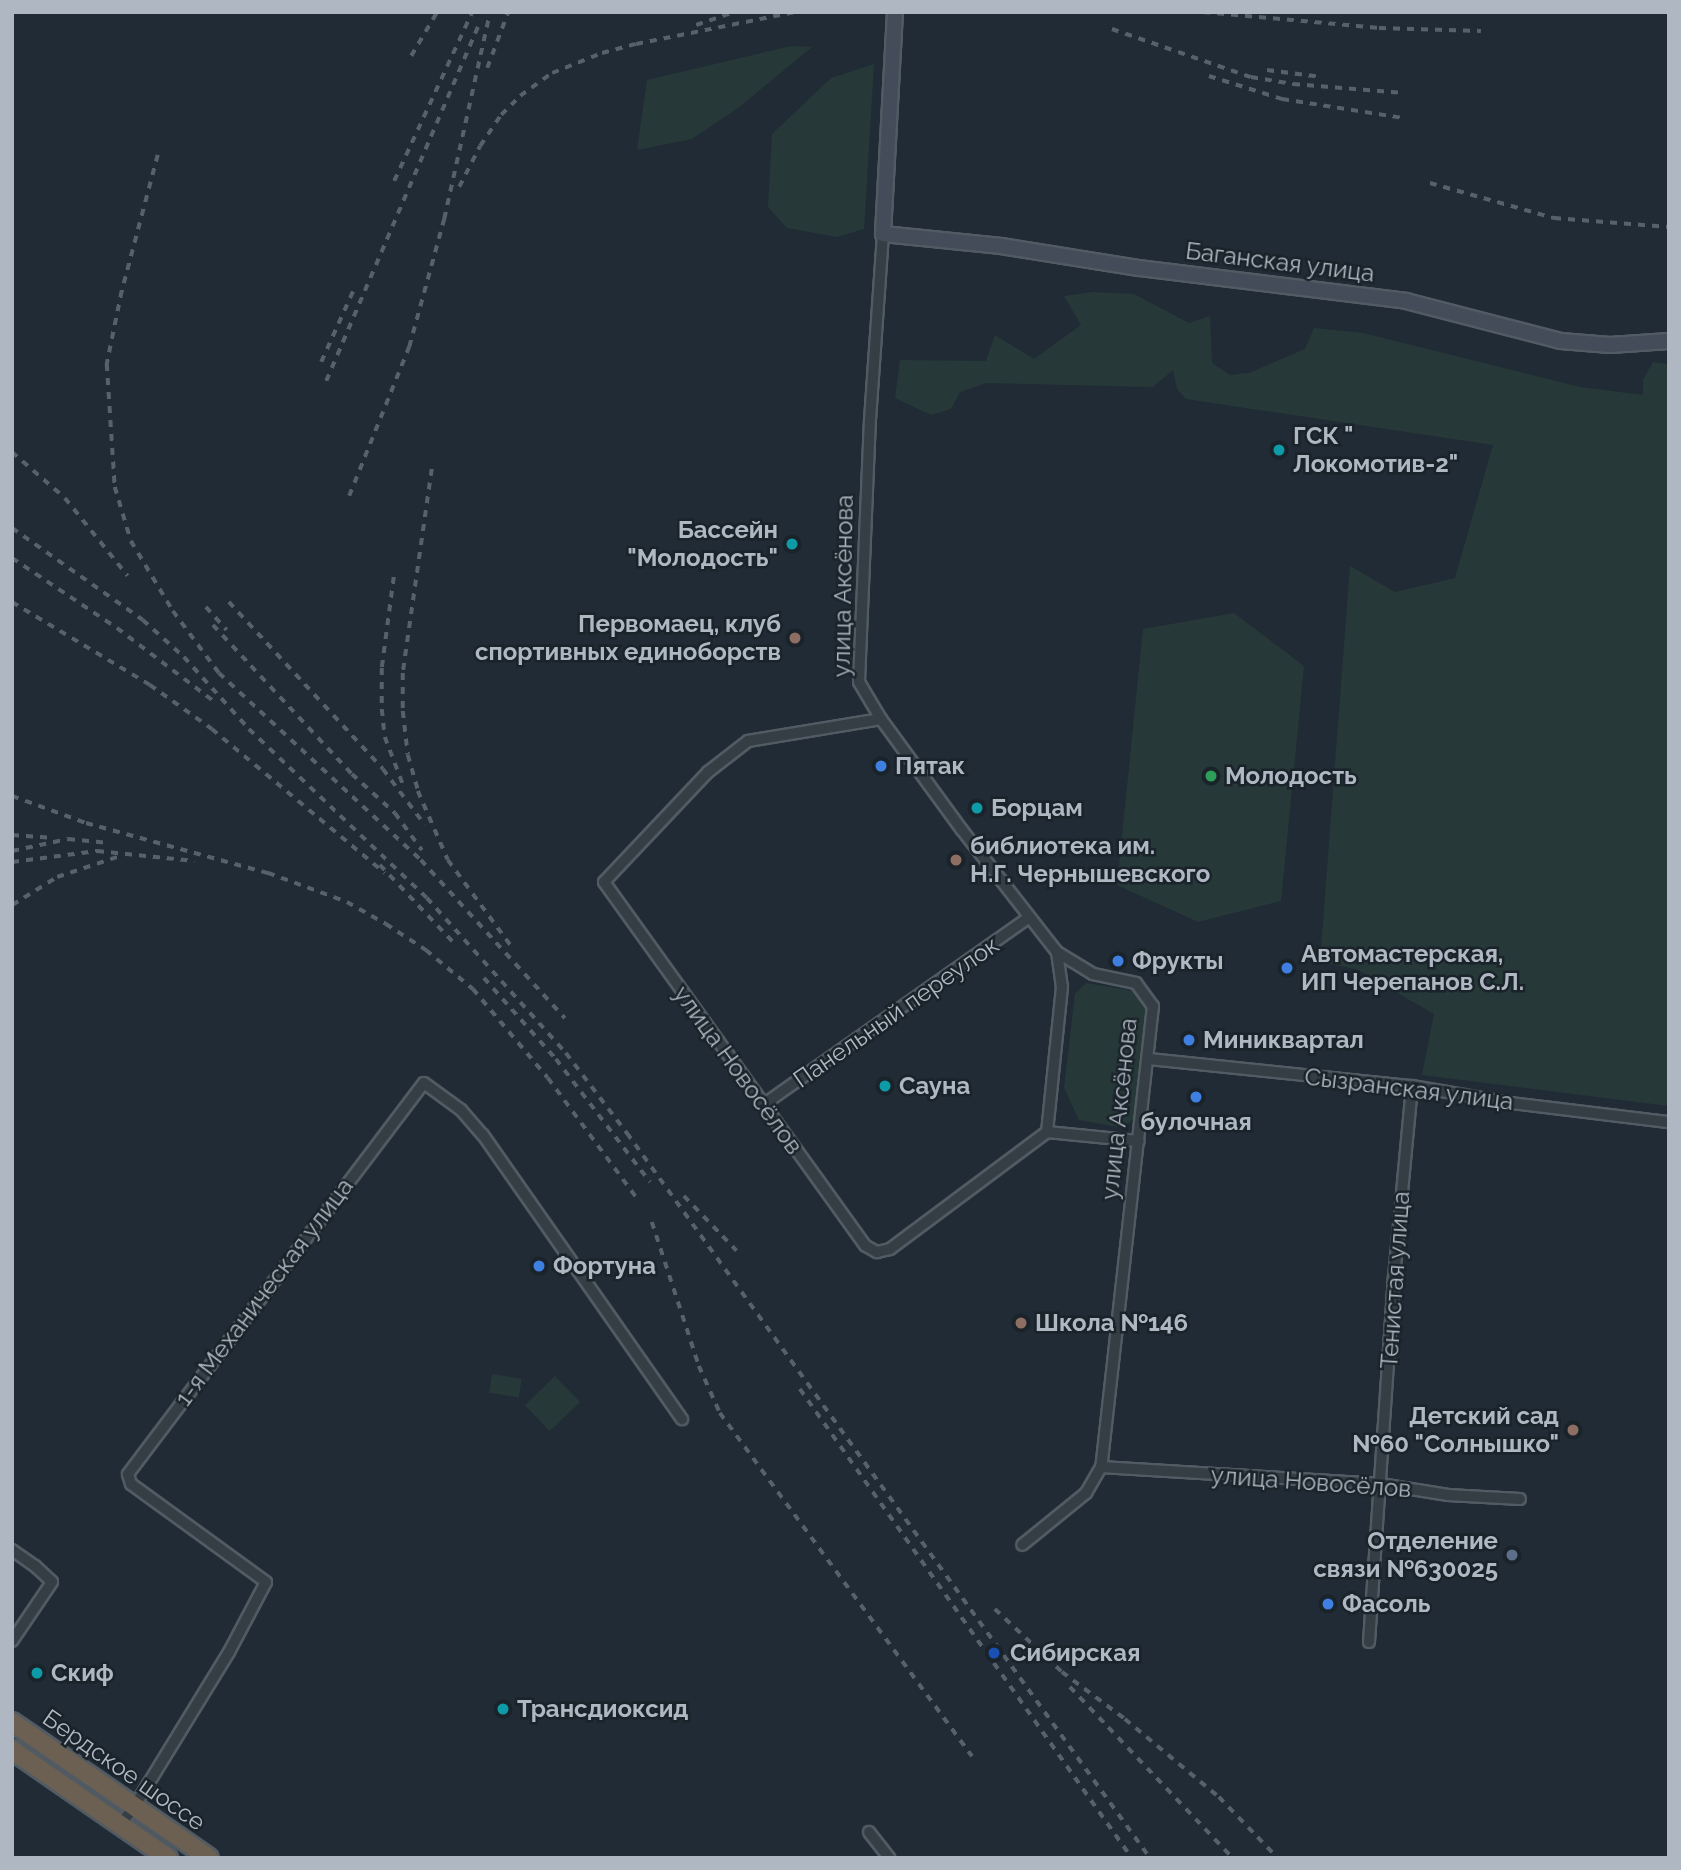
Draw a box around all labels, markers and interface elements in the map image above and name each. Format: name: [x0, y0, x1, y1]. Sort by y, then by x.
street label: Баганская улица: [1184, 236, 1376, 288]
place label: ГСК " Локомотив-2": [1293, 422, 1458, 478]
marker: ГСК " Локомотив-2": [1271, 442, 1287, 458]
street label: улица Аксёнова: [827, 494, 859, 678]
place label: Бассейн "Молодость": [627, 516, 778, 572]
marker: Бассейн "Молодость": [784, 536, 800, 552]
place label: Первомаец, клуб спортивных единоборств: [475, 610, 781, 666]
marker: Первомаец, клуб спортивных единоборств: [787, 630, 803, 646]
place label: Пятак: [895, 752, 965, 780]
marker: Пятак: [873, 758, 889, 774]
place label: Молодость: [1225, 762, 1357, 790]
marker: Молодость: [1203, 768, 1219, 784]
place label: Борцам: [991, 794, 1083, 822]
marker: Борцам: [969, 800, 985, 816]
place label: библиотека им. Н.Г. Чернышевского: [970, 832, 1210, 888]
marker: библиотека им. Н.Г. Чернышевского: [948, 852, 964, 868]
street label: Панельный переулок: [788, 930, 1004, 1094]
place label: Автомастерская, ИП Черепанов С.Л.: [1301, 940, 1524, 996]
place label: Фрукты: [1132, 947, 1224, 975]
marker: Фрукты: [1110, 953, 1126, 969]
marker: Автомастерская, ИП Черепанов С.Л.: [1279, 960, 1295, 976]
street label: улица Новосёлов: [667, 980, 809, 1160]
street label: улица Аксёнова: [1095, 1016, 1143, 1202]
place label: Миниквартал: [1203, 1026, 1364, 1054]
marker: Миниквартал: [1181, 1032, 1197, 1048]
street label: Сызранская улица: [1303, 1062, 1515, 1116]
place label: Сауна: [899, 1072, 970, 1100]
marker: Сауна: [877, 1078, 893, 1094]
marker: булочная: [1188, 1089, 1204, 1105]
place label: булочная: [1140, 1108, 1252, 1136]
street label: 1-я Механическая улица: [169, 1172, 359, 1412]
street label: Тенистая улица: [1374, 1190, 1416, 1370]
place label: Фортуна: [553, 1252, 656, 1280]
marker: Фортуна: [531, 1258, 547, 1274]
place label: Школа №146: [1035, 1309, 1188, 1337]
marker: Школа №146: [1013, 1315, 1029, 1331]
place label: Детский сад №60 "Солнышко": [1352, 1402, 1559, 1458]
marker: Детский сад №60 "Солнышко": [1565, 1422, 1581, 1438]
street label: улица Новосёлов: [1210, 1461, 1412, 1503]
place label: Отделение связи №630025: [1313, 1527, 1498, 1583]
marker: Отделение связи №630025: [1504, 1547, 1520, 1563]
place label: Фасоль: [1342, 1590, 1430, 1618]
marker: Фасоль: [1320, 1596, 1336, 1612]
place label: Сибирская: [1010, 1639, 1140, 1667]
marker: Сибирская: [984, 1643, 1004, 1663]
place label: Скиф: [51, 1659, 114, 1687]
marker: Скиф: [29, 1665, 45, 1681]
place label: Трансдиоксид: [517, 1695, 689, 1723]
marker: Трансдиоксид: [495, 1701, 511, 1717]
street label: Бердское шоссе: [37, 1703, 211, 1837]

